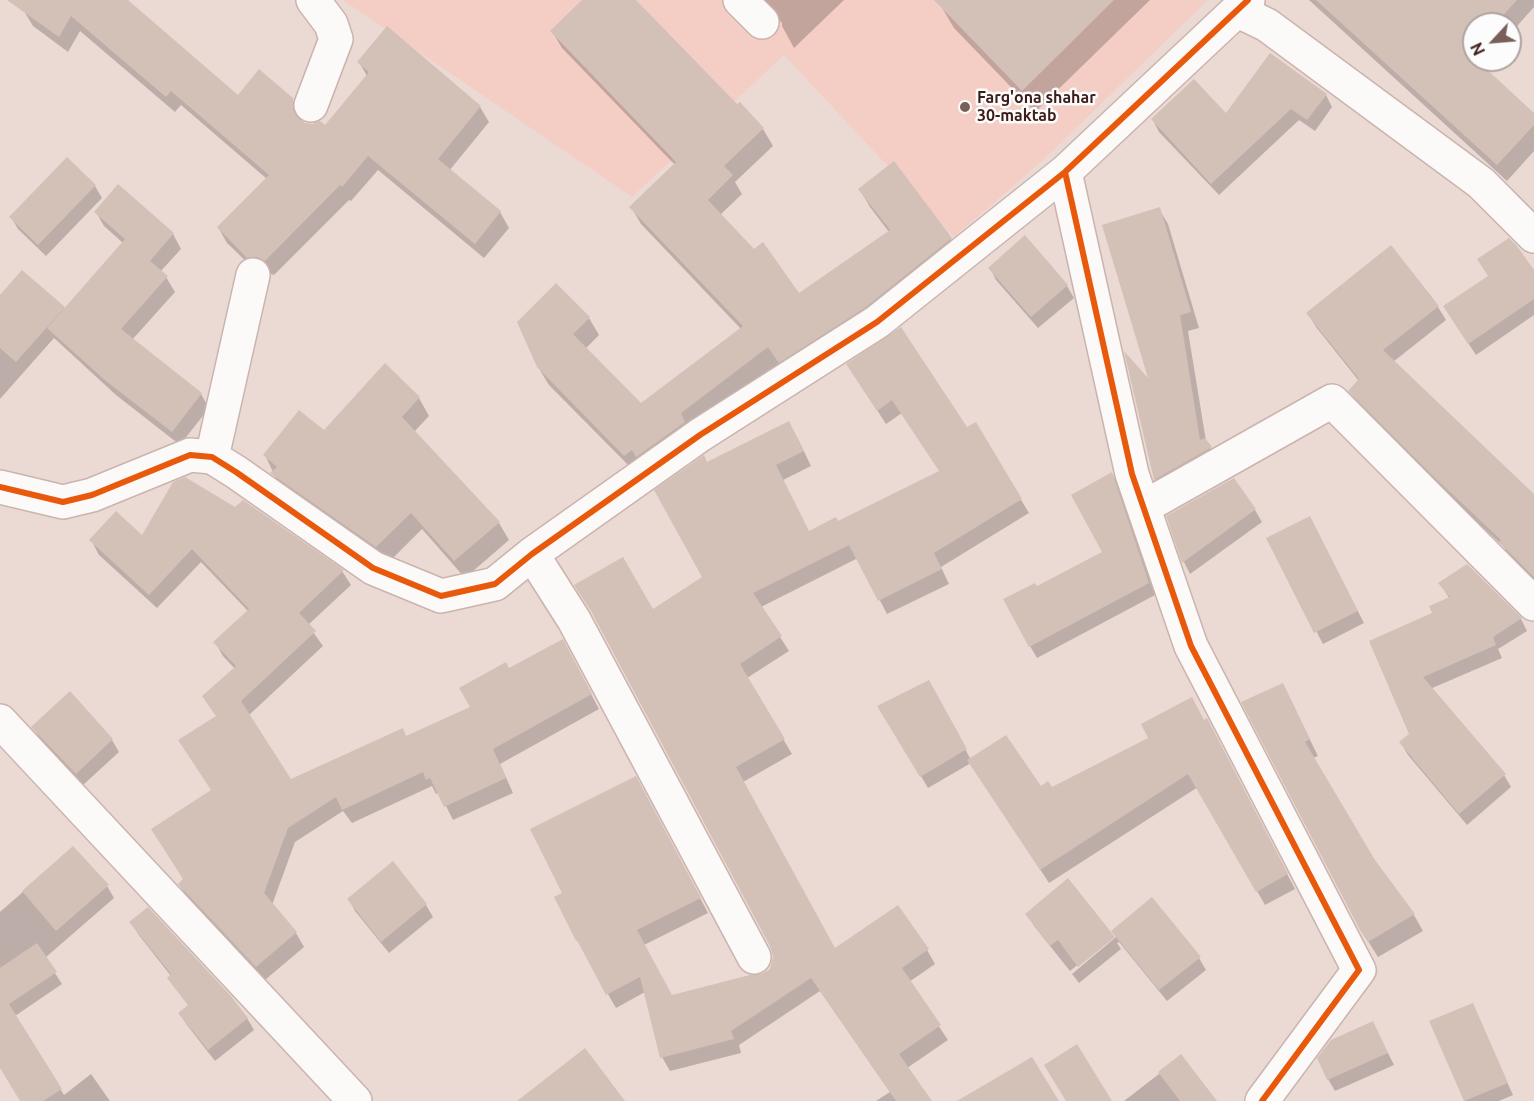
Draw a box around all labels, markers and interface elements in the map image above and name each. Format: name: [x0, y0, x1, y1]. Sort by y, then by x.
north arrow: [1462, 12, 1522, 72]
text: N: [1467, 40, 1488, 58]
place label: Farg'ona shahar 30-maktab: [977, 88, 1096, 126]
marker: Farg'ona shahar 30-maktab: [958, 100, 972, 114]

